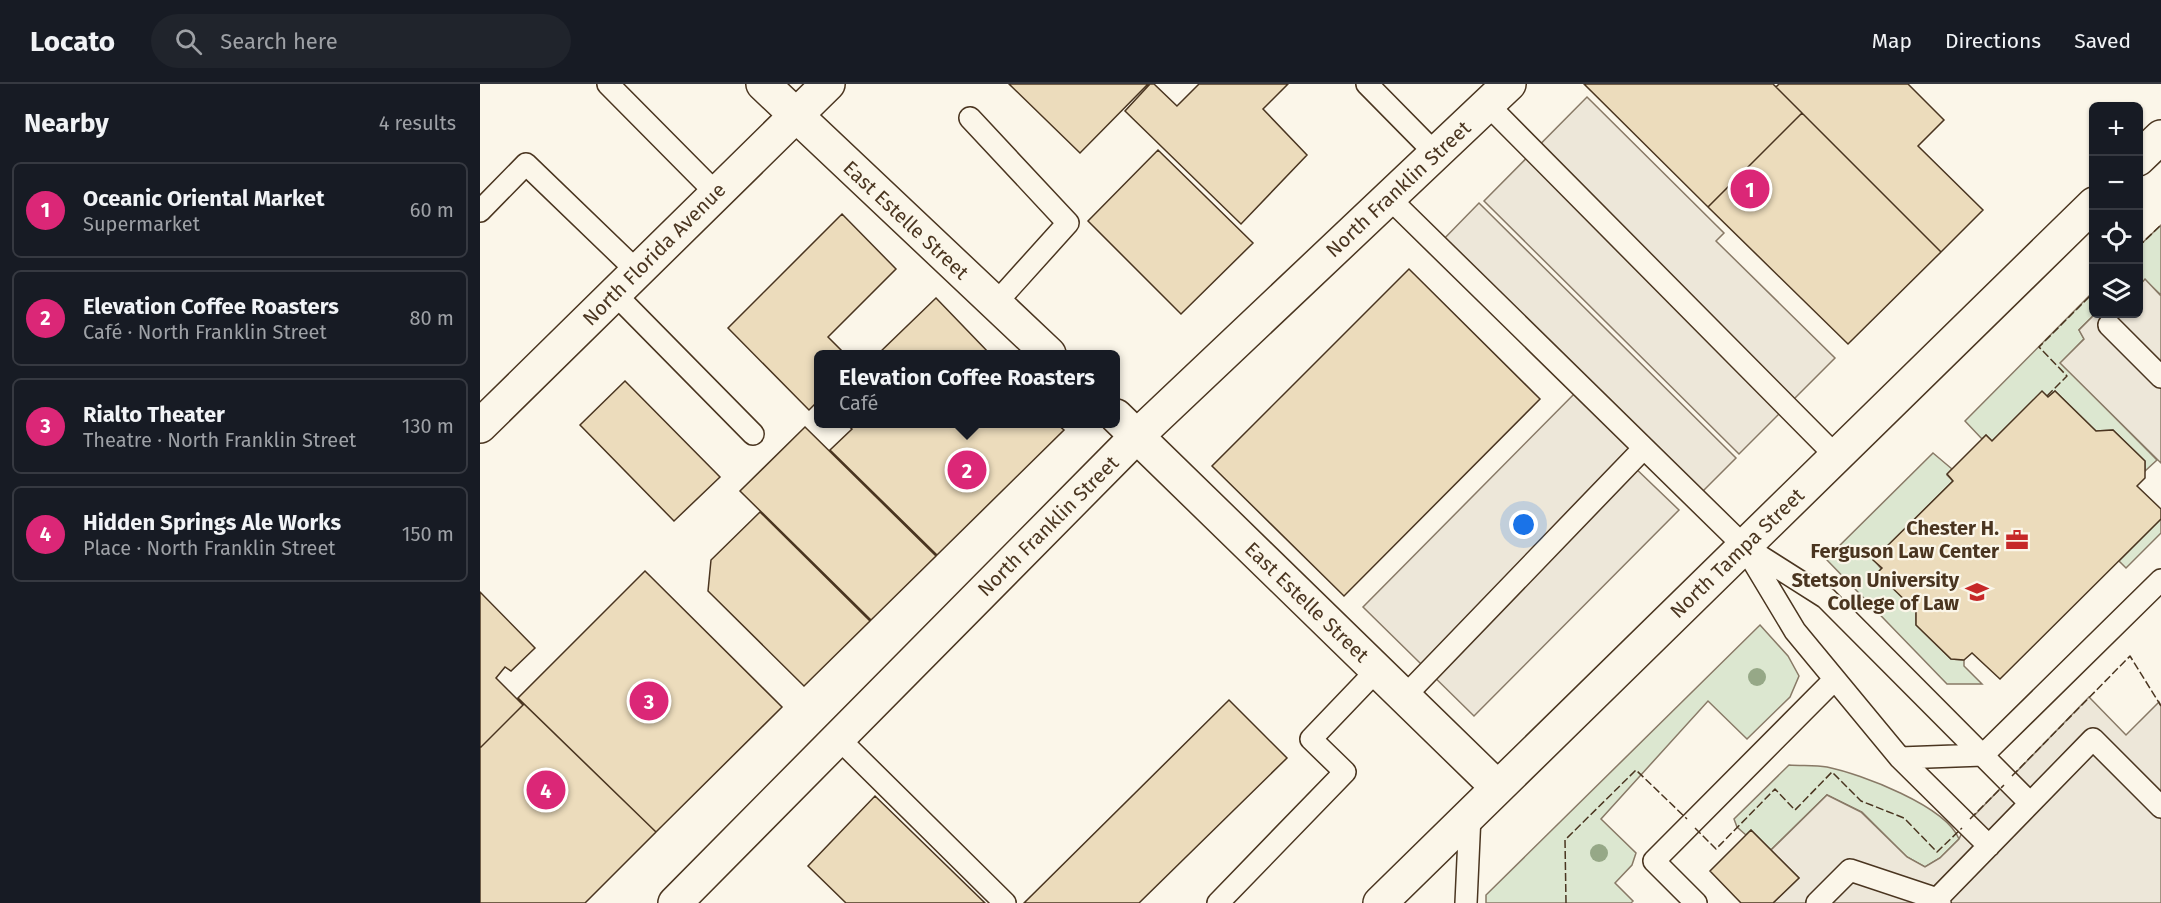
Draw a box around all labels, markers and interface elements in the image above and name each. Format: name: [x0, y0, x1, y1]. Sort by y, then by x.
search box: [151, 14, 571, 68]
text: Locato: [30, 25, 115, 58]
icon: search: [172, 25, 205, 58]
text: Search here: [220, 28, 338, 55]
text: Map: [1872, 28, 1912, 54]
text: Directions: [1945, 28, 2041, 54]
text: Saved: [2074, 28, 2131, 54]
map controls: [2089, 102, 2143, 318]
button: +: [2089, 102, 2143, 156]
text: Nearby: [24, 108, 109, 139]
text: 4 results: [379, 111, 456, 135]
street label: North Franklin Street: [1321, 115, 1476, 262]
street label: East Estelle Street: [838, 156, 974, 285]
button: −: [2089, 156, 2143, 210]
pin: 1: [1730, 166, 1770, 212]
street label: North Florida Avenue: [578, 178, 730, 330]
text: Oceanic Oriental Market: [83, 185, 324, 212]
text: 1: [41, 198, 50, 222]
text: 60 m: [410, 198, 454, 222]
button: locate: [2089, 210, 2143, 264]
text: Supermarket: [83, 212, 200, 236]
button: layers: [2089, 264, 2143, 318]
text: Elevation Coffee Roasters: [83, 293, 339, 320]
text: 2: [40, 306, 51, 330]
text: 80 m: [409, 306, 454, 330]
text: Café · North Franklin Street: [83, 320, 327, 344]
popup: [814, 350, 1120, 428]
text: Elevation Coffee Roasters: [839, 364, 1095, 391]
text: Café: [839, 391, 878, 415]
text: Rialto Theater: [83, 401, 225, 428]
text: 3: [40, 414, 51, 438]
text: 130 m: [402, 414, 454, 438]
text: Theatre · North Franklin Street: [83, 428, 356, 452]
pin: 2: [948, 448, 986, 492]
street label: North Franklin Street: [973, 450, 1124, 601]
street label: North Tampa Street: [1665, 482, 1809, 623]
text: Hidden Springs Ale Works: [83, 509, 341, 536]
your location: [1509, 510, 1538, 539]
place label: Chester H. Ferguson Law Center: [1811, 516, 2000, 563]
text: 4: [40, 522, 51, 546]
text: 150 m: [402, 522, 454, 546]
office icon: Chester H. Ferguson Law Center: [2004, 527, 2030, 553]
text: Place · North Franklin Street: [83, 536, 336, 560]
street label: East Estelle Street: [1240, 537, 1374, 668]
place label: Stetson University College of Law: [1791, 568, 1960, 615]
school or university icon: Stetson University College of Law: [1964, 579, 1990, 605]
pin: 3: [630, 678, 668, 724]
pin: 4: [526, 768, 566, 812]

